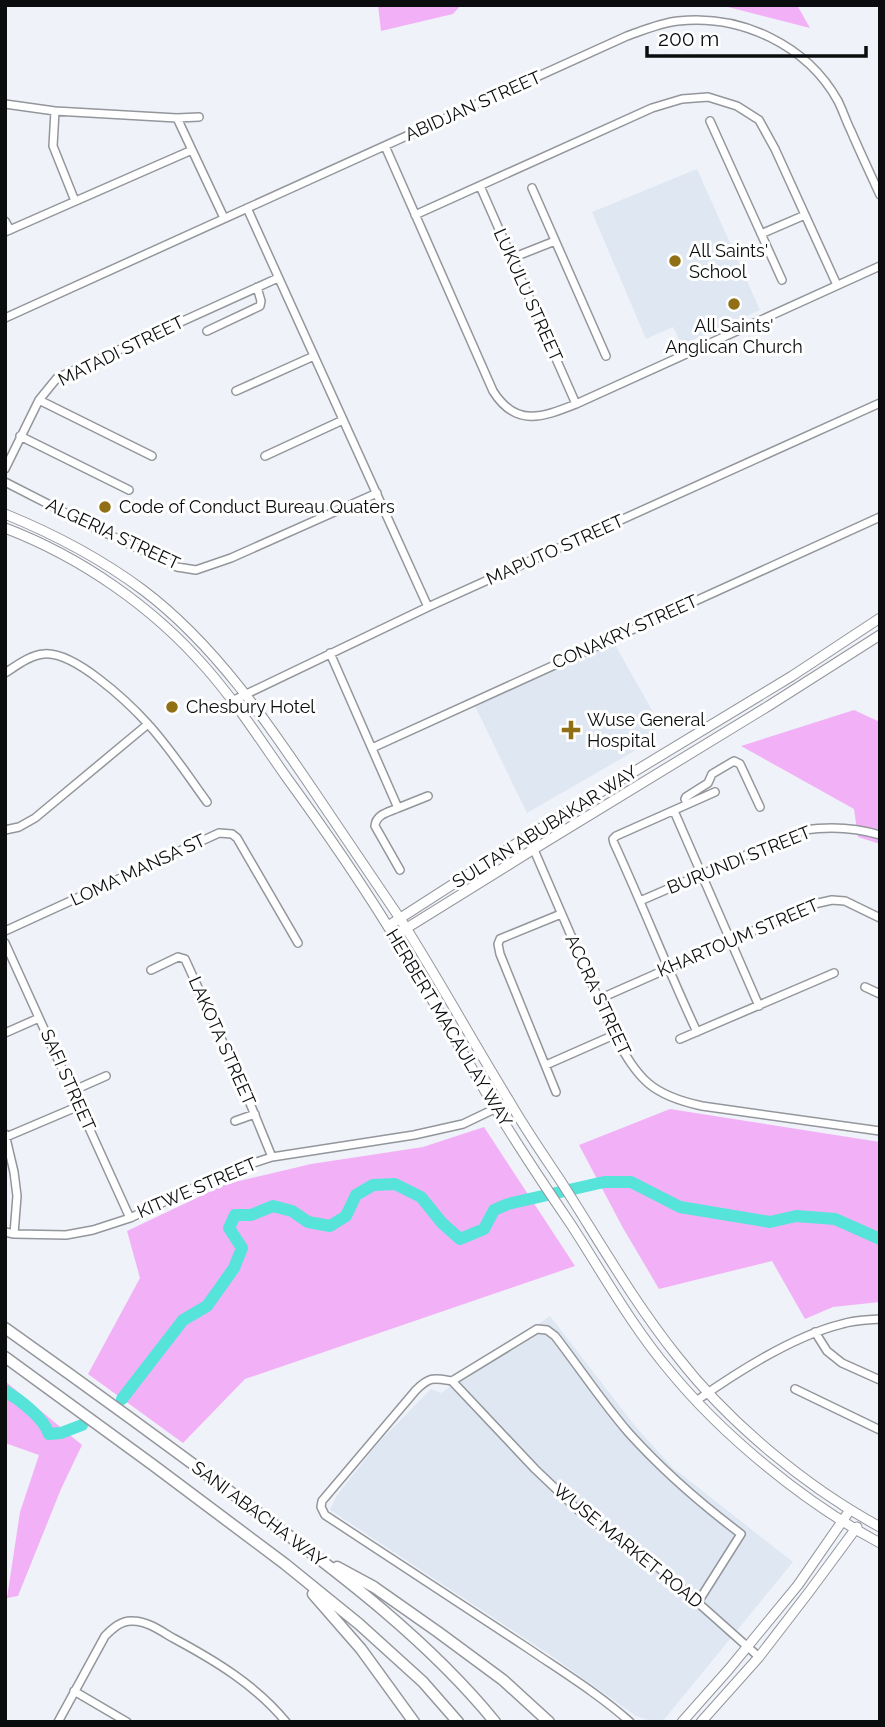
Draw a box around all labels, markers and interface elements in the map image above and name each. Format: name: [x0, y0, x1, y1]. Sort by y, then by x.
scale bar: [647, 14, 866, 58]
text: 200 m: [658, 26, 719, 51]
street label: ABIDJAN STREET: [402, 66, 544, 145]
street label: LUKULU STREET: [490, 225, 567, 365]
place label: All Saints' School: [689, 240, 768, 282]
marker: All Saints' School: [667, 253, 683, 269]
marker: All Saints' Anglican Church: [726, 296, 742, 312]
street label: MATADI STREET: [55, 311, 187, 390]
place label: All Saints' Anglican Church: [665, 315, 803, 357]
street label: ALGERIA STREET: [43, 493, 183, 574]
place label: Code of Conduct Bureau Quaters: [119, 496, 395, 517]
marker: Code of Conduct Bureau Quaters: [97, 499, 113, 515]
street label: MAPUTO STREET: [483, 510, 627, 589]
street label: CONAKRY STREET: [549, 590, 701, 673]
place label: Chesbury Hotel: [186, 696, 315, 717]
marker: Chesbury Hotel: [164, 699, 180, 715]
place label: Wuse General Hospital: [587, 709, 705, 751]
marker: Wuse General Hospital: [561, 720, 581, 740]
street label: SULTAN ABUBAKAR WAY: [448, 761, 641, 892]
street label: BURUNDI STREET: [664, 821, 814, 898]
street label: LOMA MANSA ST: [67, 829, 208, 910]
street label: KHARTOUM STREET: [654, 894, 822, 981]
street label: HERBERT MACAULAY WAY: [382, 925, 517, 1131]
street label: ACCRA STREET: [561, 931, 636, 1058]
street label: LAKOTA STREET: [185, 973, 260, 1109]
street label: SAFI STREET: [37, 1026, 100, 1134]
street label: KITWE STREET: [134, 1153, 260, 1222]
street label: SANI ABACHA WAY: [188, 1456, 331, 1571]
street label: WUSE MARKET ROAD: [549, 1479, 707, 1612]

